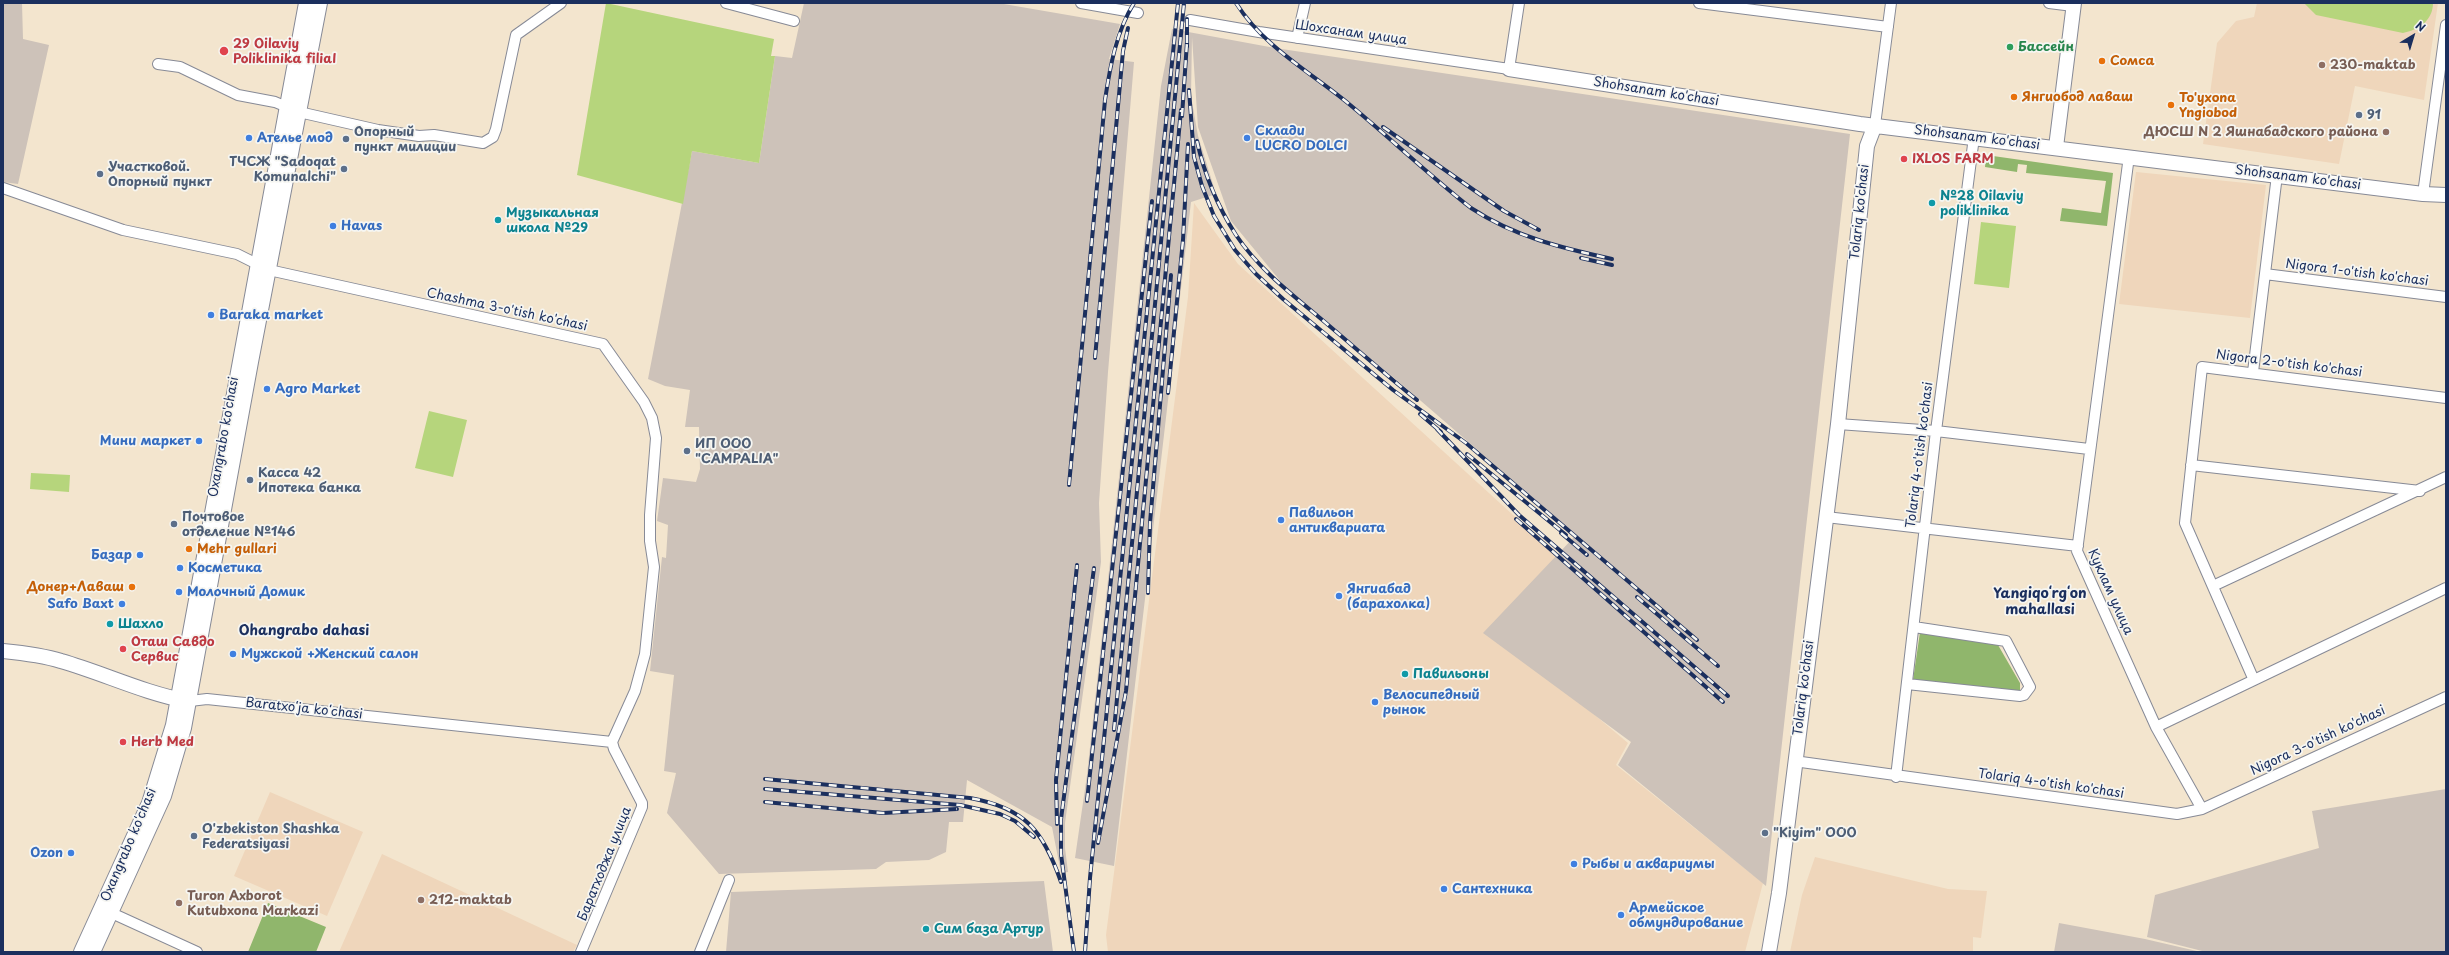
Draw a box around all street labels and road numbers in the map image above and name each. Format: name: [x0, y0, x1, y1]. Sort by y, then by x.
street label: Шохсанам улица: [1294, 17, 1408, 49]
street label: Shohsanam ko'chasi: [1592, 74, 1720, 110]
street label: Shohsanam ko'chasi: [1913, 123, 2041, 153]
street label: Tolariq ko'chasi: [1847, 163, 1873, 261]
street label: Shohsanam ko'chasi: [2234, 163, 2362, 193]
street label: Nigora 1-o'tish ko'chasi: [2285, 256, 2429, 290]
street label: Chashma 3-o'tish ko'chasi: [425, 285, 589, 335]
street label: Nigora 2-o'tish ko'chasi: [2215, 347, 2363, 381]
street label: Oxangrabo ko'chasi: [206, 375, 242, 499]
street label: Tolariq 4-o'tish ko'chasi: [1903, 381, 1937, 529]
street label: Куклам улица: [2084, 547, 2136, 637]
street label: Tolariq ko'chasi: [1790, 639, 1818, 737]
street label: Baratxoʻja koʻchasi: [244, 695, 364, 723]
street label: Nigora 3-o'tish ko'chasi: [2248, 703, 2388, 779]
street label: Tolariq 4-o'tish ko'chasi: [1977, 766, 2125, 802]
street label: Oxangrabo ko'chasi: [98, 786, 160, 904]
street label: Баратходжа улица: [575, 805, 635, 923]

